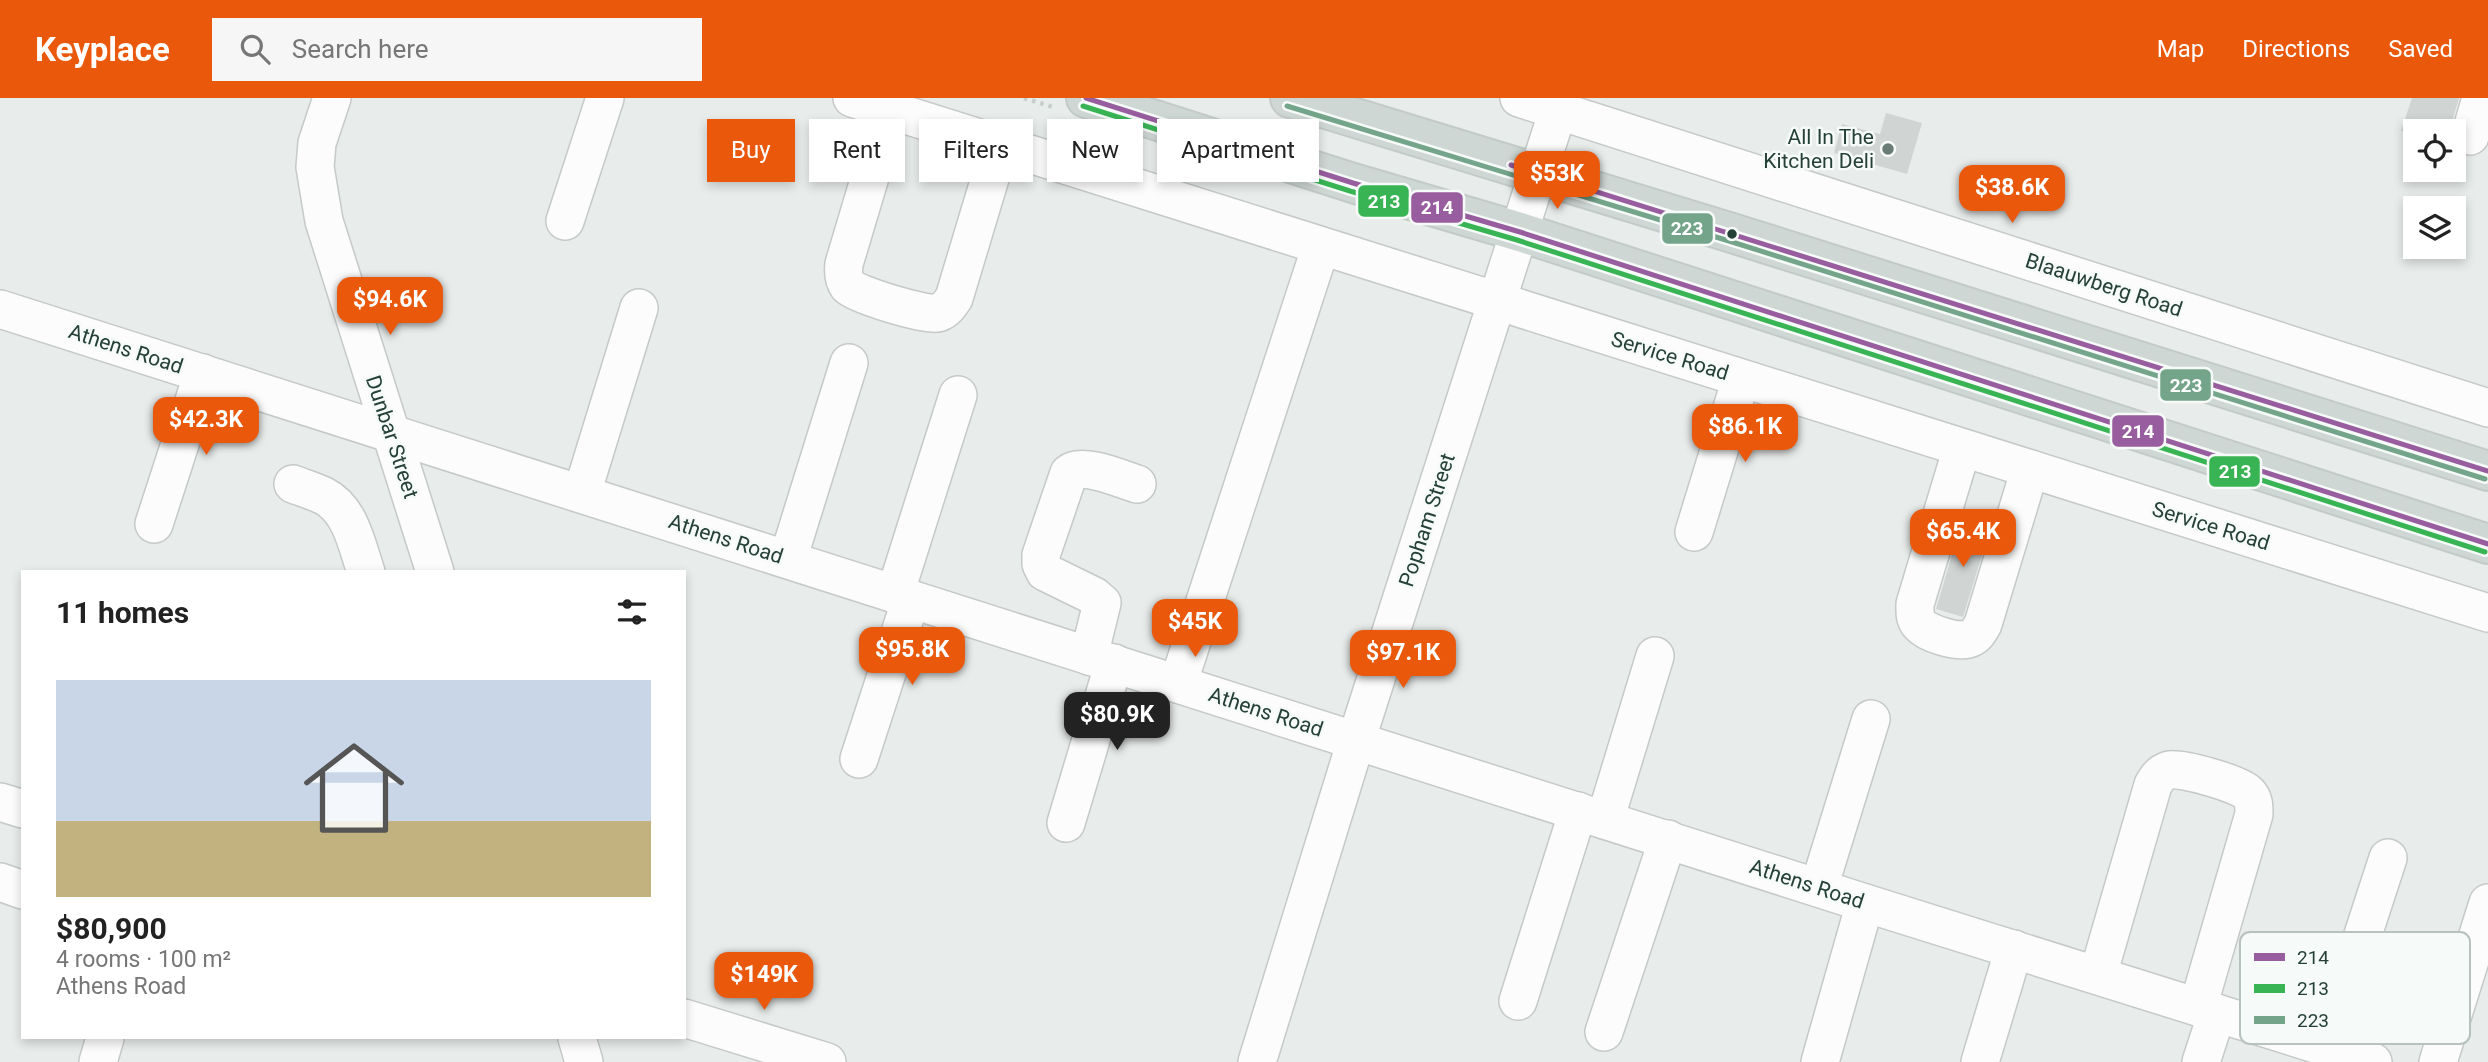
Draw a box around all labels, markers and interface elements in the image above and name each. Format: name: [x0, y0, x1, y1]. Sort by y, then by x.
search box: [212, 18, 702, 81]
text: Keyplace: [35, 30, 170, 69]
icon: search: [236, 30, 274, 68]
text: Search here: [292, 34, 429, 64]
text: Map: [2157, 35, 2204, 63]
text: Directions: [2242, 35, 2350, 63]
text: Saved: [2388, 35, 2453, 63]
chip: Buy: [707, 119, 795, 182]
chip: Rent: [809, 119, 905, 182]
chip: Filters: [919, 119, 1033, 182]
chip: New: [1047, 119, 1143, 182]
chip: Apartment: [1157, 119, 1319, 182]
map controls: [2403, 119, 2466, 259]
button: locate: [2403, 119, 2466, 182]
place label: All In The Kitchen Deli: [1763, 125, 1874, 173]
marker: All In The Kitchen Deli: [1880, 141, 1896, 157]
pin: $53K: [1516, 152, 1598, 211]
text: $53K: [1530, 160, 1584, 187]
pin: $38.6K: [1955, 166, 2069, 225]
text: $38.6K: [1975, 174, 2049, 201]
line badge: 213: [1357, 184, 1410, 218]
text: 213: [1368, 190, 1400, 213]
line badge: 214: [1410, 191, 1464, 224]
text: 214: [1421, 196, 1453, 219]
button: layers: [2403, 196, 2466, 259]
line badge: 223: [1661, 212, 1714, 245]
text: 223: [1671, 217, 1703, 240]
unlabelled marker: [1725, 227, 1739, 241]
street label: Blaauwberg Road: [2023, 248, 2185, 322]
pin: $94.6K: [333, 278, 447, 337]
text: $94.6K: [353, 286, 427, 313]
street label: Athens Road: [66, 319, 186, 379]
street label: Service Road: [1608, 327, 1732, 385]
line badge: 223: [2159, 368, 2212, 402]
street label: Dunbar Street: [361, 372, 423, 502]
text: 223: [2170, 374, 2202, 397]
pin: $42.3K: [149, 398, 263, 457]
pin: $86.1K: [1688, 404, 1802, 464]
text: $42.3K: [169, 406, 243, 433]
text: $86.1K: [1708, 413, 1782, 440]
line badge: 214: [2111, 414, 2165, 448]
text: 214: [2122, 420, 2154, 443]
street label: Popham Street: [1394, 450, 1460, 590]
line badge: 213: [2208, 455, 2261, 488]
text: 213: [2219, 460, 2251, 483]
street label: Service Road: [2149, 497, 2273, 555]
street label: Athens Road: [666, 509, 786, 569]
pin: $65.4K: [1906, 510, 2020, 569]
text: $65.4K: [1926, 518, 2000, 545]
icon: filters: [613, 593, 651, 631]
text: 11 homes: [56, 595, 189, 630]
pin: $45K: [1154, 600, 1236, 659]
text: $45K: [1168, 608, 1222, 635]
pin: $95.8K: [855, 628, 969, 687]
pin: $97.1K: [1346, 630, 1460, 690]
text: $95.8K: [875, 636, 949, 663]
text: $97.1K: [1366, 639, 1440, 666]
street label: Athens Road: [1206, 682, 1326, 742]
pin: $80.9K: [1060, 692, 1174, 752]
text: $80.9K: [1080, 701, 1154, 728]
icon: home: [291, 725, 417, 851]
street label: Athens Road: [1747, 854, 1867, 914]
text: $80,900: [56, 911, 167, 946]
legend: [2240, 932, 2470, 1044]
text: 4 rooms · 100 m²: [56, 946, 231, 973]
text: 214: [2297, 946, 2329, 969]
pin: $149K: [715, 953, 813, 1012]
text: $149K: [730, 961, 798, 988]
text: Athens Road: [56, 973, 186, 1000]
text: 213: [2297, 977, 2329, 1000]
text: 223: [2297, 1009, 2329, 1032]

